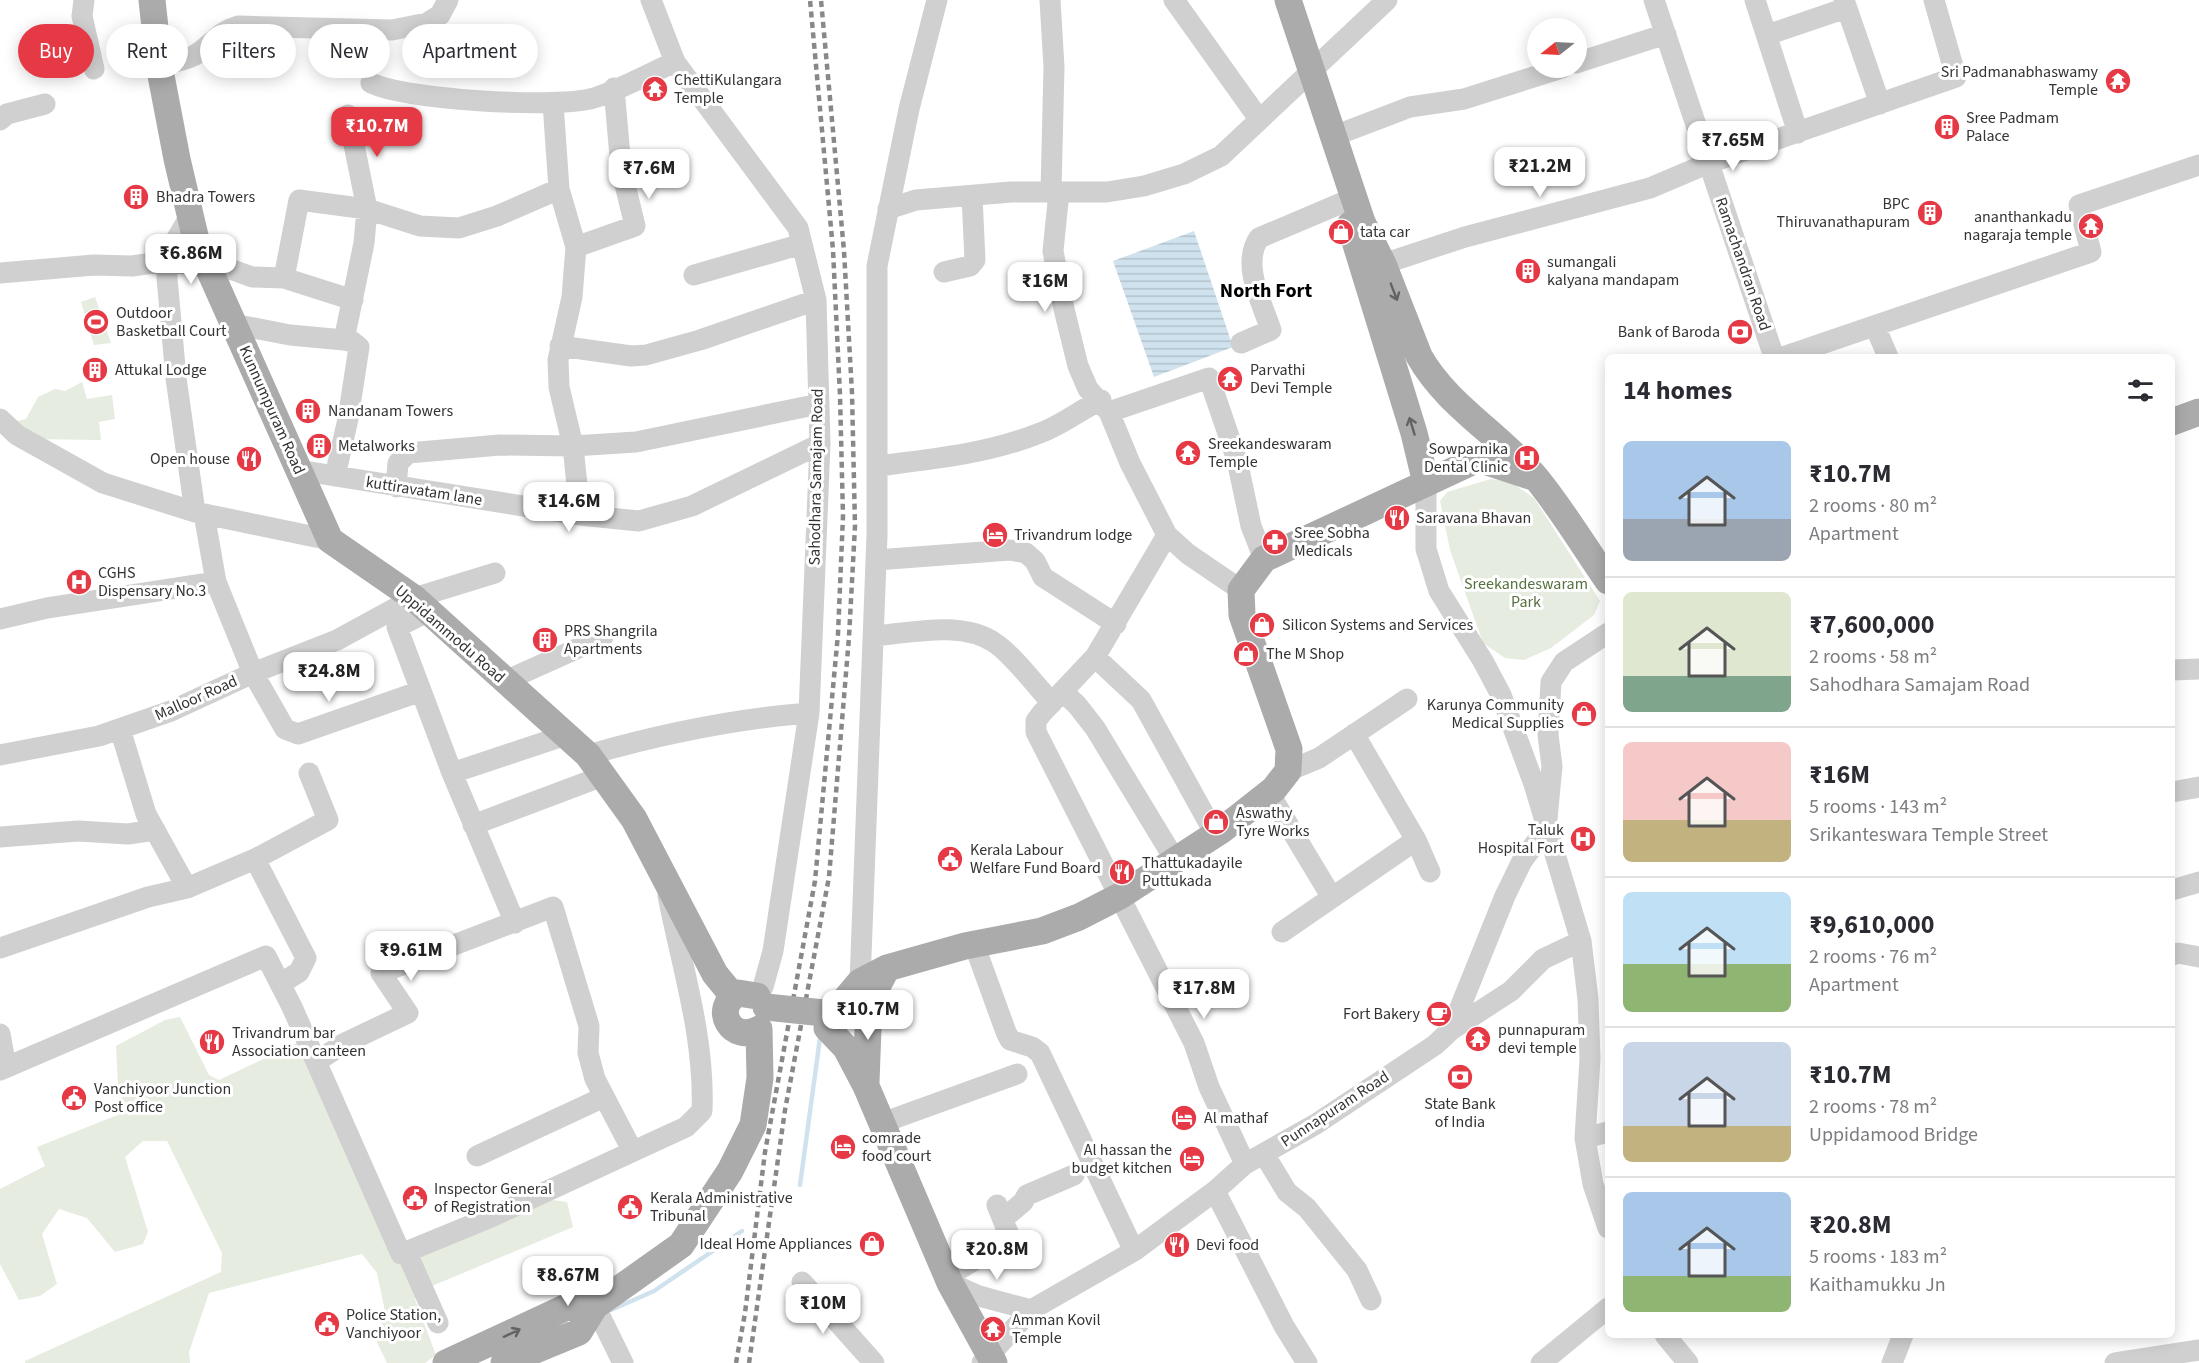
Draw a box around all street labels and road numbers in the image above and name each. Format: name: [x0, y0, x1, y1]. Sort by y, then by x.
street label: Ramachandran Road: [1710, 194, 1776, 334]
street label: Kunnumpuram Road: [234, 342, 310, 478]
street label: Sahodhara Samajam Road: [803, 388, 829, 566]
street label: kuttiravatam lane: [364, 471, 484, 511]
street label: Uppidammodu Road: [390, 580, 510, 688]
street label: Malloor Road: [151, 670, 241, 726]
street label: Punnapuram Road: [1277, 1066, 1393, 1152]

